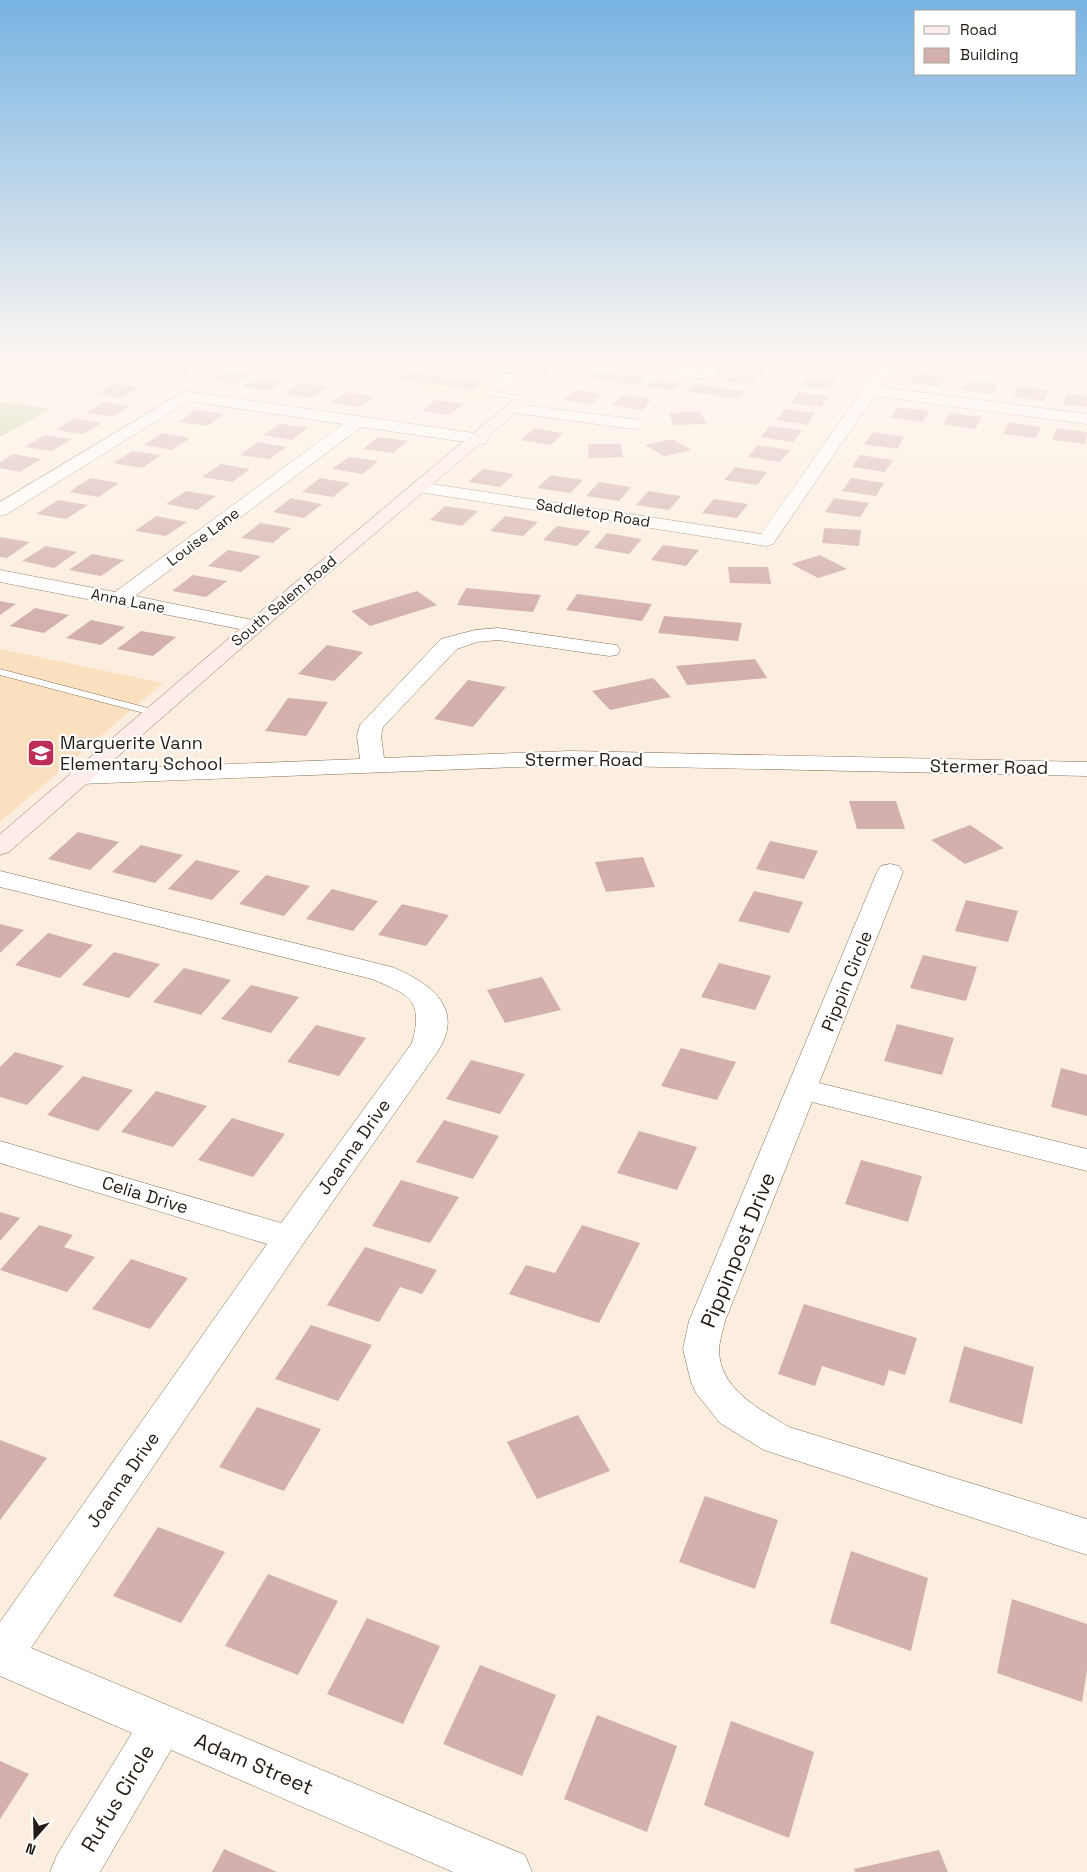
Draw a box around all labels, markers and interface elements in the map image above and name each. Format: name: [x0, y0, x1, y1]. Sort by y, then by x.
legend: [914, 10, 1077, 75]
text: Road: [960, 20, 997, 39]
text: Building: [960, 45, 1019, 64]
street label: Saddletop Road: [535, 494, 652, 531]
street label: Louise Lane: [163, 503, 243, 570]
street label: South Salem Road: [227, 551, 340, 650]
street label: Anna Lane: [89, 584, 167, 617]
place label: Marguerite Vann Elementary School: [60, 731, 223, 775]
school or university icon: Marguerite Vann Elementary School: [26, 738, 56, 768]
street label: Stermer Road: [525, 748, 643, 771]
street label: Stermer Road: [930, 754, 1048, 779]
street label: Pippin Circle: [816, 927, 877, 1035]
street label: Joanna Drive: [312, 1094, 395, 1199]
street label: Pippinpost Drive: [694, 1168, 781, 1332]
street label: Celia Drive: [99, 1170, 191, 1219]
street label: Joanna Drive: [81, 1427, 164, 1532]
street label: Adam Street: [191, 1726, 318, 1801]
street label: Rufus Circle: [75, 1739, 160, 1857]
north arrow: [10, 1812, 60, 1862]
text: N: [23, 1839, 38, 1859]

